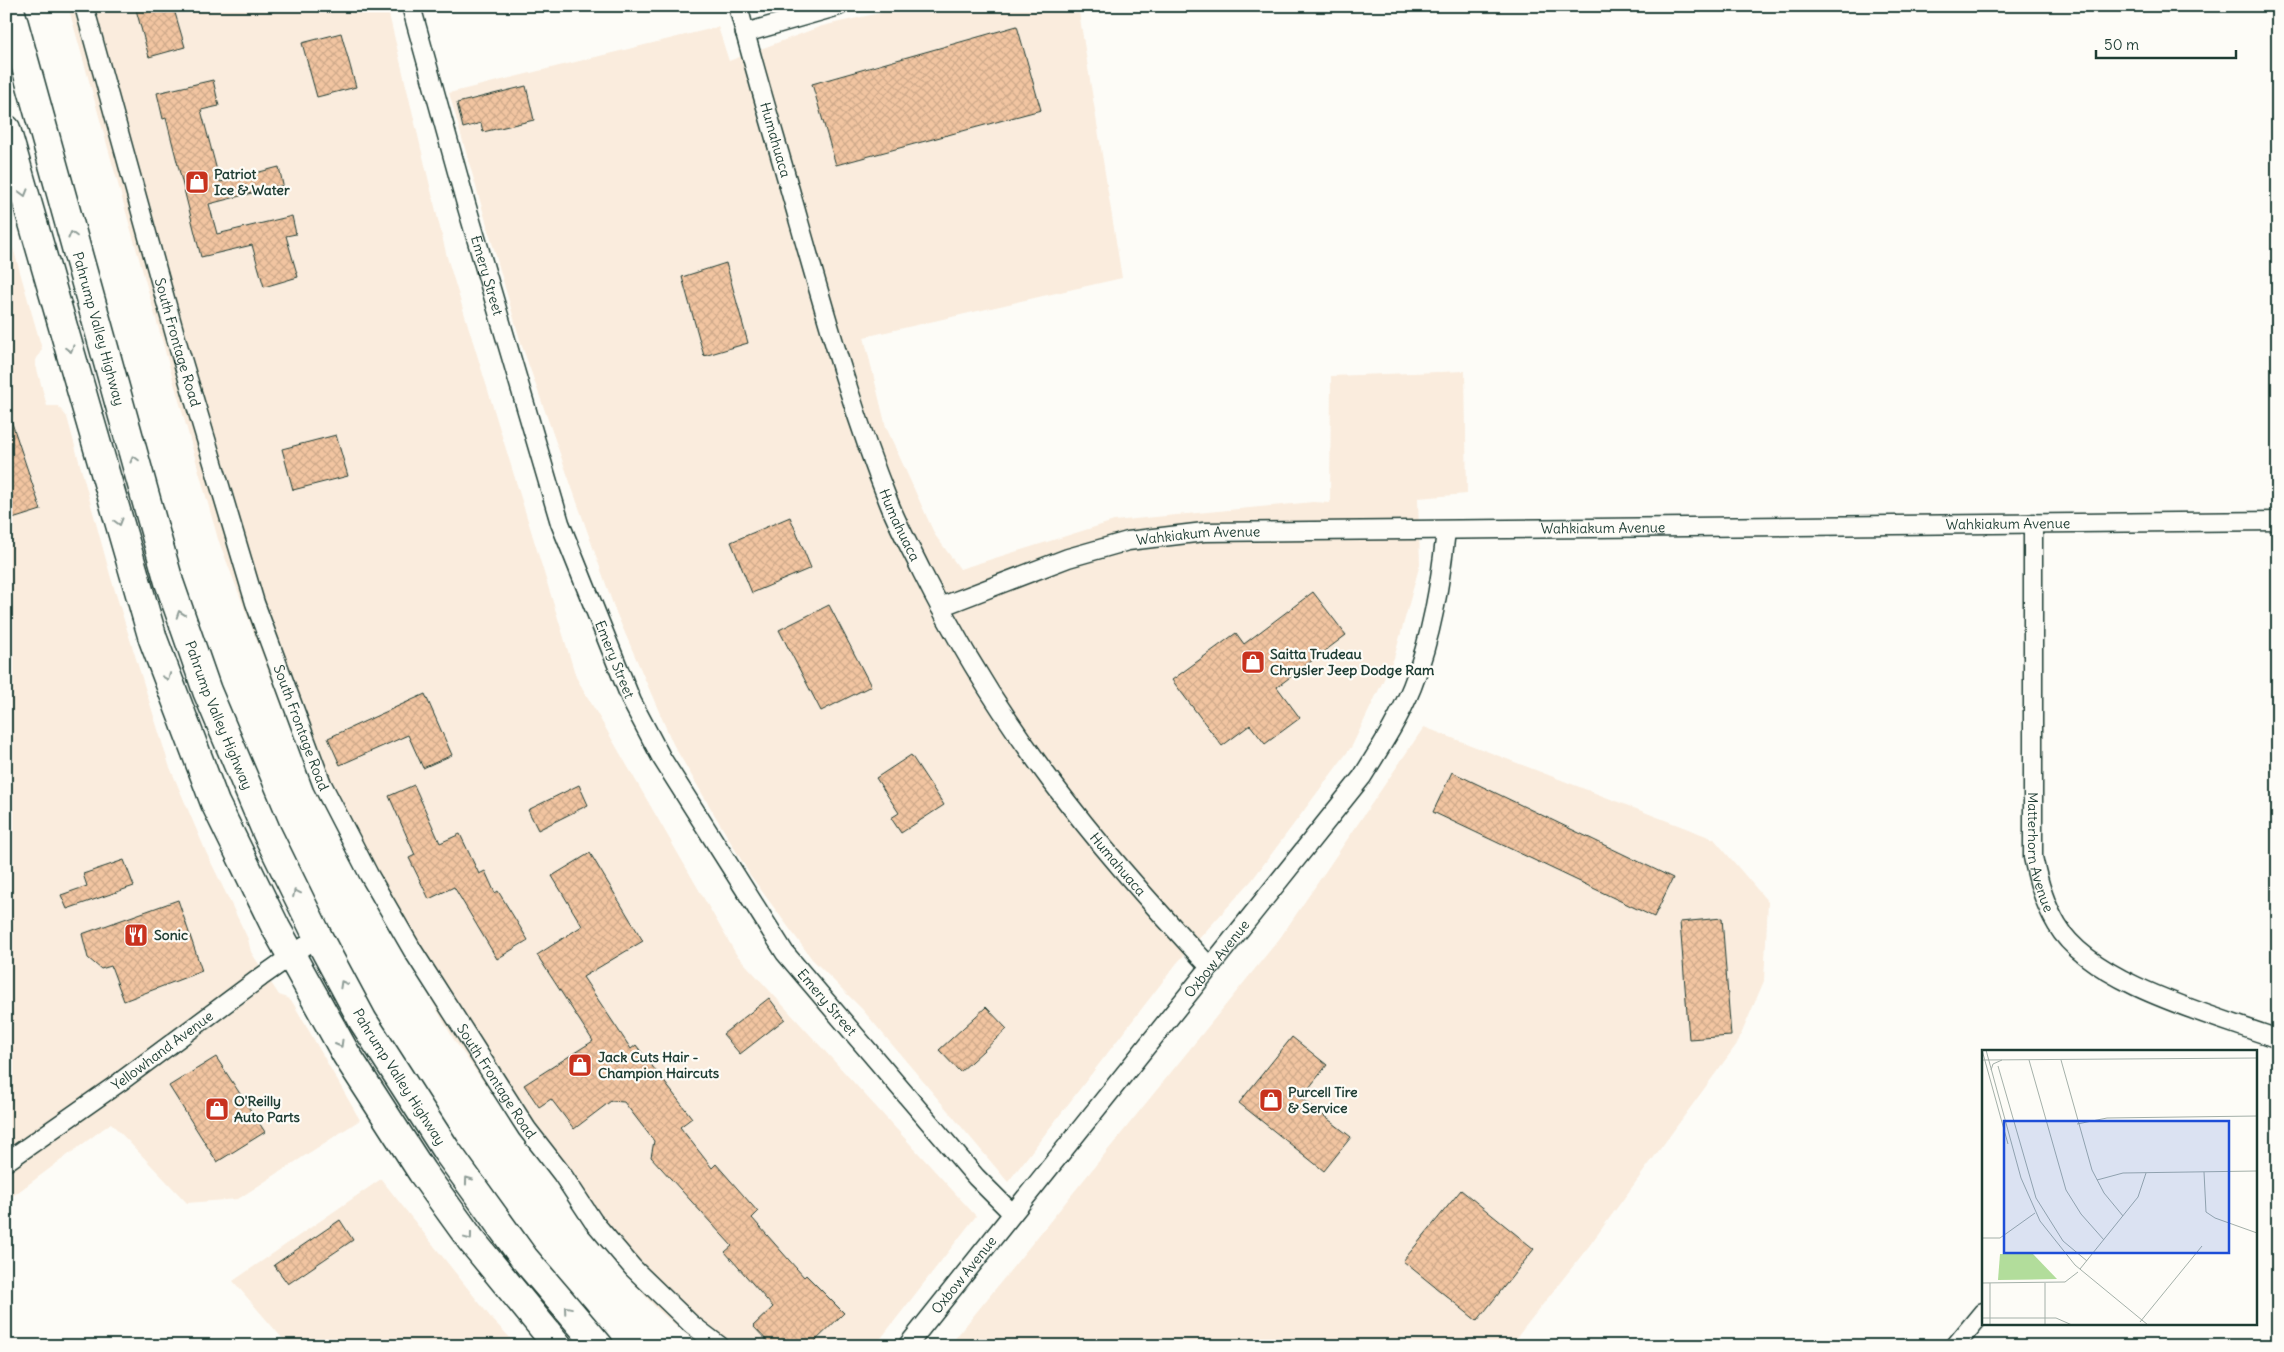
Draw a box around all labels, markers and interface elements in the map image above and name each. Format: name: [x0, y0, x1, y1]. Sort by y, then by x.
scale bar: [2096, 28, 2236, 60]
text: 50 m: [2104, 35, 2139, 54]
street label: Humahuaca: [756, 100, 795, 180]
place label: Patriot Ice & Water: [214, 165, 290, 199]
shop icon: Patriot Ice & Water: [184, 169, 210, 195]
one-way arrow: [19, 188, 29, 196]
one-way arrow: [67, 230, 78, 239]
street label: Emery Street: [467, 233, 507, 318]
street label: Pahrump Valley Highway: [69, 250, 129, 408]
street label: South Frontage Road: [151, 276, 205, 409]
one-way arrow: [64, 344, 74, 352]
one-way arrow: [129, 454, 140, 463]
street label: Humahuaca: [875, 486, 924, 564]
street label: Wahkiakum Avenue: [1946, 514, 2070, 533]
one-way arrow: [113, 518, 124, 526]
street label: Wahkiakum Avenue: [1541, 518, 1665, 538]
street label: Wahkiakum Avenue: [1135, 522, 1260, 549]
one-way arrow: [176, 611, 186, 619]
street label: Emery Street: [591, 618, 639, 701]
street label: Pahrump Valley Highway: [181, 638, 257, 792]
place label: Saitta Trudeau Chrysler Jeep Dodge Ram: [1270, 645, 1435, 679]
shop icon: Saitta Trudeau Chrysler Jeep Dodge Ram: [1240, 649, 1266, 675]
street label: South Frontage Road: [270, 662, 333, 794]
one-way arrow: [161, 672, 172, 681]
street label: Matterhorn Avenue: [2024, 792, 2058, 915]
street label: Humahuaca: [1086, 829, 1150, 900]
one-way arrow: [293, 890, 303, 899]
street label: Oxbow Avenue: [1180, 916, 1253, 1001]
restaurant icon: Sonic: [123, 922, 149, 948]
place label: Sonic: [154, 926, 188, 944]
street label: Emery Street: [794, 965, 861, 1040]
one-way arrow: [340, 981, 350, 990]
street label: Pahrump Valley Highway: [349, 1005, 450, 1149]
street label: Yellowhand Avenue: [108, 1007, 217, 1094]
street label: South Frontage Road: [453, 1020, 540, 1142]
one-way arrow: [334, 1038, 344, 1047]
place label: Jack Cuts Hair - Champion Haircuts: [598, 1048, 720, 1082]
inset map: [1982, 1050, 2256, 1324]
shop icon: Jack Cuts Hair - Champion Haircuts: [567, 1052, 593, 1078]
place label: Purcell Tire & Service: [1288, 1083, 1358, 1117]
shop icon: Purcell Tire & Service: [1258, 1087, 1284, 1113]
place label: O'Reilly Auto Parts: [234, 1092, 301, 1126]
shop icon: O'Reilly Auto Parts: [204, 1096, 230, 1122]
one-way arrow: [465, 1176, 474, 1186]
one-way arrow: [464, 1231, 472, 1240]
street label: Oxbow Avenue: [927, 1232, 1000, 1318]
one-way arrow: [565, 1306, 573, 1315]

